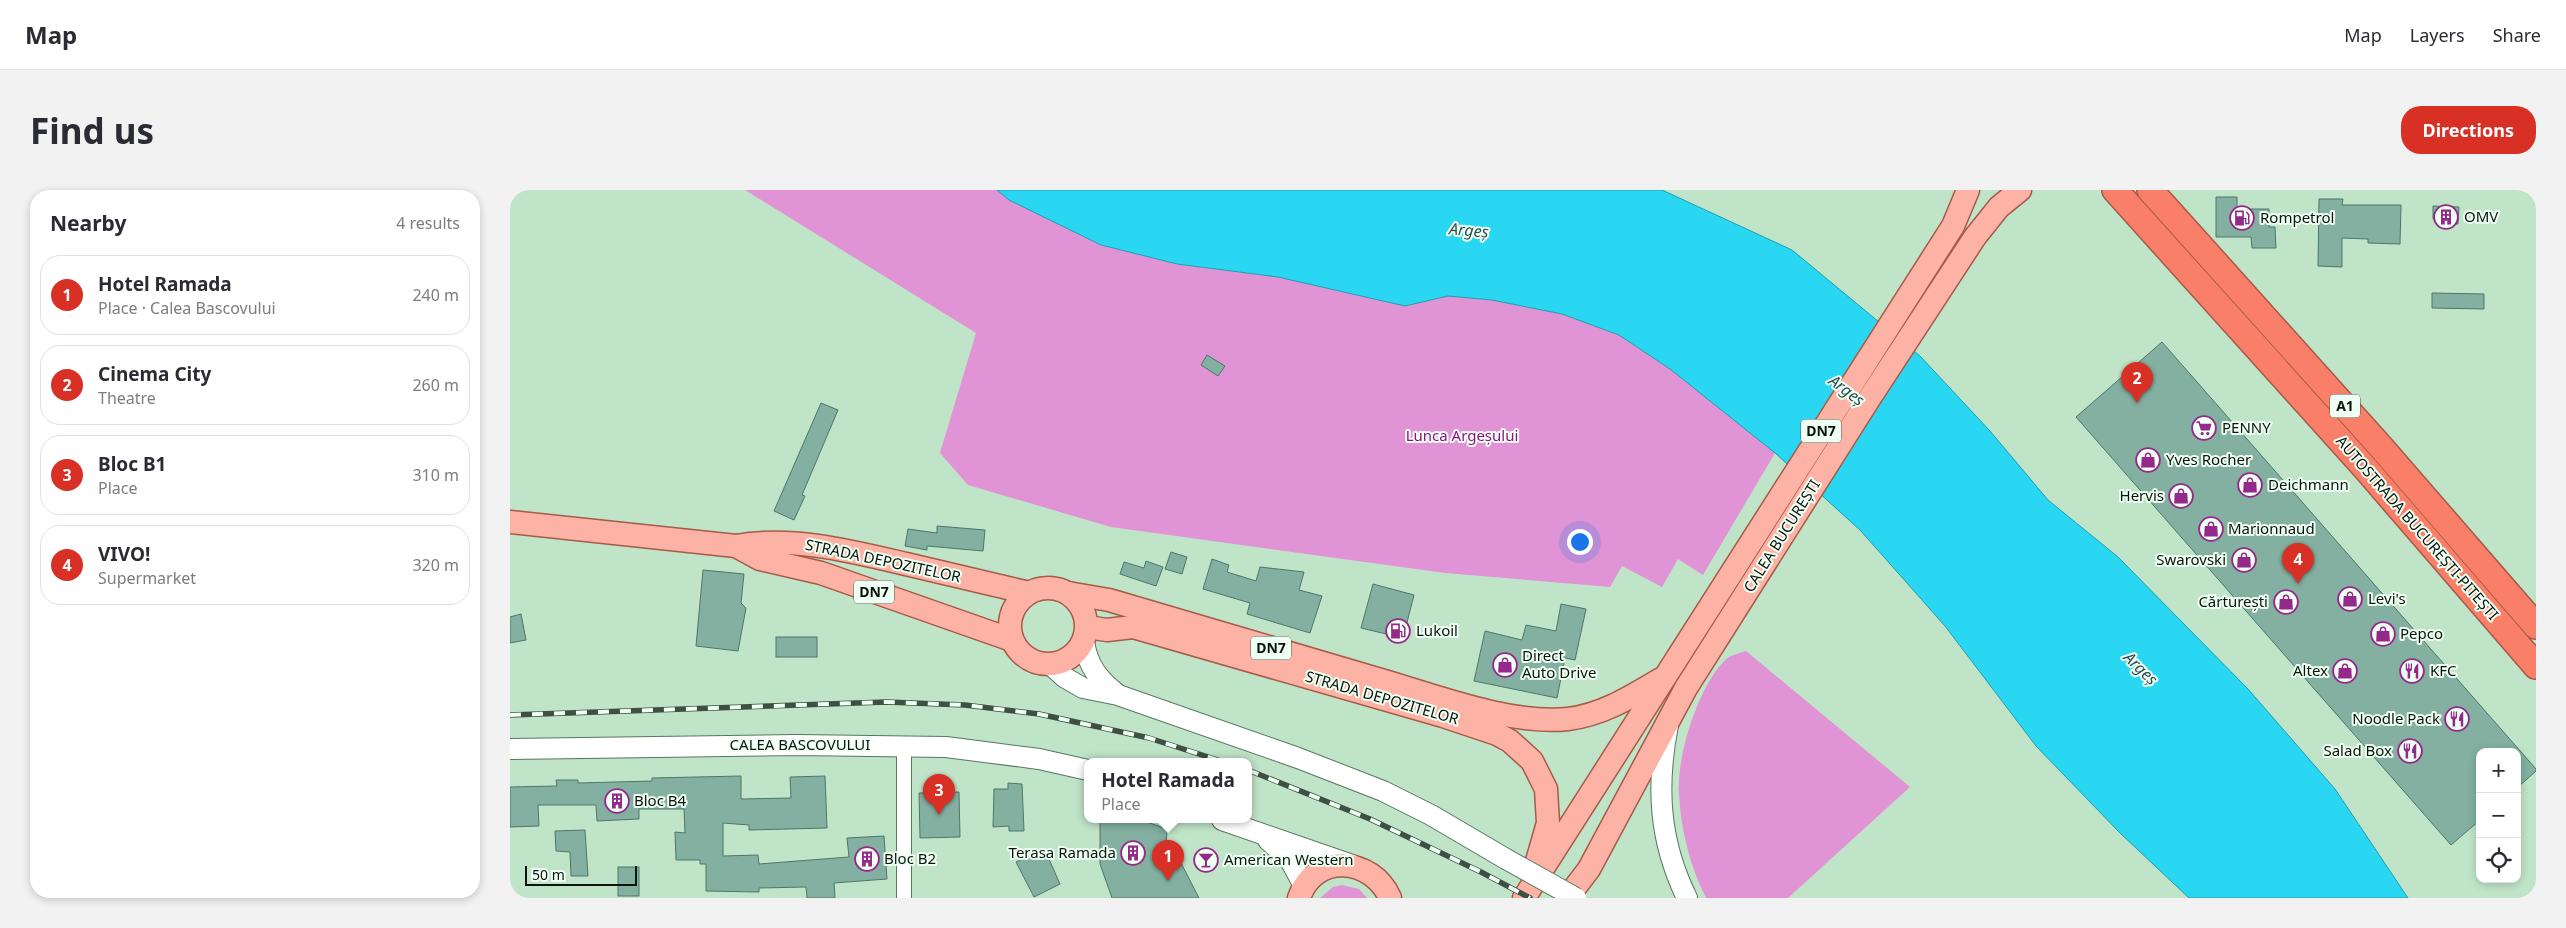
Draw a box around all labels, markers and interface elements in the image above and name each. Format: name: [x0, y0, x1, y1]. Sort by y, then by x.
text: Map: [25, 18, 77, 51]
text: Map: [2344, 23, 2382, 47]
text: Layers: [2410, 23, 2465, 47]
text: Share: [2493, 23, 2541, 47]
button: Directions: [2401, 106, 2536, 154]
text: Find us: [30, 107, 154, 154]
building icon: OMV: [2433, 204, 2459, 230]
fuel station icon: Rompetrol: [2229, 205, 2255, 231]
place label: OMV: [2464, 206, 2498, 226]
place label: Rompetrol: [2260, 207, 2334, 227]
text: Nearby: [50, 209, 126, 237]
text: 4 results: [396, 212, 460, 234]
water label: Argeș: [1447, 217, 1490, 243]
text: Hotel Ramada: [98, 271, 232, 297]
text: 1: [62, 284, 72, 306]
text: 240 m: [412, 284, 459, 306]
text: Place · Calea Bascovului: [98, 297, 276, 319]
text: Cinema City: [98, 361, 211, 387]
pin: 2: [2121, 362, 2153, 403]
water label: Argeș: [1824, 369, 1869, 411]
text: 2: [62, 374, 72, 396]
text: 260 m: [412, 374, 459, 396]
text: Theatre: [98, 387, 156, 409]
road number: A1: [2330, 395, 2360, 418]
supermarket icon: PENNY: [2191, 415, 2217, 441]
place label: PENNY: [2222, 417, 2271, 437]
road number: DN7: [1801, 420, 1841, 442]
park label: Lunca Argeșului: [1406, 425, 1518, 445]
street label: AUTOSTRADA BUCUREȘTI-PITEȘTI: [2332, 431, 2503, 624]
shop icon: Yves Rocher: [2135, 447, 2161, 473]
place label: Yves Rocher: [2166, 449, 2251, 469]
text: Bloc B1: [98, 451, 166, 477]
text: 3: [62, 464, 72, 486]
text: 310 m: [412, 464, 459, 486]
shop icon: Deichmann: [2237, 472, 2263, 498]
place label: Deichmann: [2268, 474, 2349, 494]
street label: CALEA BUCUREȘTI: [1738, 475, 1824, 596]
text: Place: [98, 477, 138, 499]
shop icon: Hervis: [2168, 483, 2194, 509]
place label: Hervis: [2120, 485, 2164, 505]
shop icon: Marionnaud: [2198, 516, 2224, 542]
place label: Marionnaud: [2228, 518, 2315, 538]
your location: [1567, 529, 1593, 555]
street label: STRADA DEPOZITELOR: [804, 534, 963, 586]
text: VIVO!: [98, 541, 150, 567]
pin: 4: [2282, 543, 2314, 584]
shop icon: Swarovski: [2231, 547, 2257, 573]
place label: Swarovski: [2156, 549, 2226, 569]
text: 4: [62, 554, 72, 576]
text: 320 m: [412, 554, 459, 576]
text: Supermarket: [98, 567, 196, 589]
road number: DN7: [854, 581, 894, 604]
shop icon: Levi's: [2337, 586, 2363, 612]
place label: Levi's: [2368, 588, 2406, 608]
shop icon: Cărturești: [2273, 589, 2299, 615]
place label: Cărturești: [2198, 591, 2268, 611]
fuel station icon: Lukoil: [1385, 618, 1411, 644]
place label: Lukoil: [1416, 620, 1458, 640]
shop icon: Pepco: [2370, 621, 2396, 647]
place label: Pepco: [2400, 623, 2443, 643]
road number: DN7: [1251, 636, 1291, 659]
place label: Direct Auto Drive: [1522, 645, 1596, 682]
water label: Argeș: [2118, 646, 2163, 690]
shop icon: Direct Auto Drive: [1492, 652, 1518, 678]
shop icon: Altex: [2332, 658, 2358, 684]
restaurant icon: KFC: [2399, 658, 2425, 684]
place label: Altex: [2293, 660, 2328, 680]
place label: KFC: [2430, 660, 2457, 680]
street label: STRADA DEPOZITELOR: [1303, 666, 1462, 729]
restaurant icon: Noodle Pack: [2444, 706, 2470, 732]
place label: Noodle Pack: [2352, 708, 2440, 728]
street label: CALEA BASCOVULUI: [730, 734, 870, 754]
restaurant icon: Salad Box: [2397, 738, 2423, 764]
place label: Salad Box: [2323, 740, 2392, 760]
map controls: [2476, 748, 2521, 883]
button: +: [2476, 748, 2521, 793]
popup: [1084, 758, 1252, 823]
text: Hotel Ramada: [1101, 767, 1235, 793]
pin: 3: [923, 774, 955, 815]
building icon: Bloc B4: [604, 788, 630, 814]
place label: Bloc B4: [634, 790, 687, 810]
text: Place: [1101, 793, 1141, 815]
button: −: [2476, 793, 2521, 838]
button: locate: [2476, 838, 2521, 883]
building icon: Terasa Ramada: [1120, 840, 1146, 866]
pin: 1: [1152, 840, 1184, 881]
place label: Terasa Ramada: [1009, 842, 1116, 862]
building icon: Bloc B2: [854, 846, 880, 872]
bar icon: American Western: [1193, 847, 1219, 873]
place label: Bloc B2: [884, 848, 936, 868]
place label: American Western: [1224, 849, 1354, 869]
scale bar: [525, 863, 638, 886]
text: 50 m: [532, 865, 565, 884]

